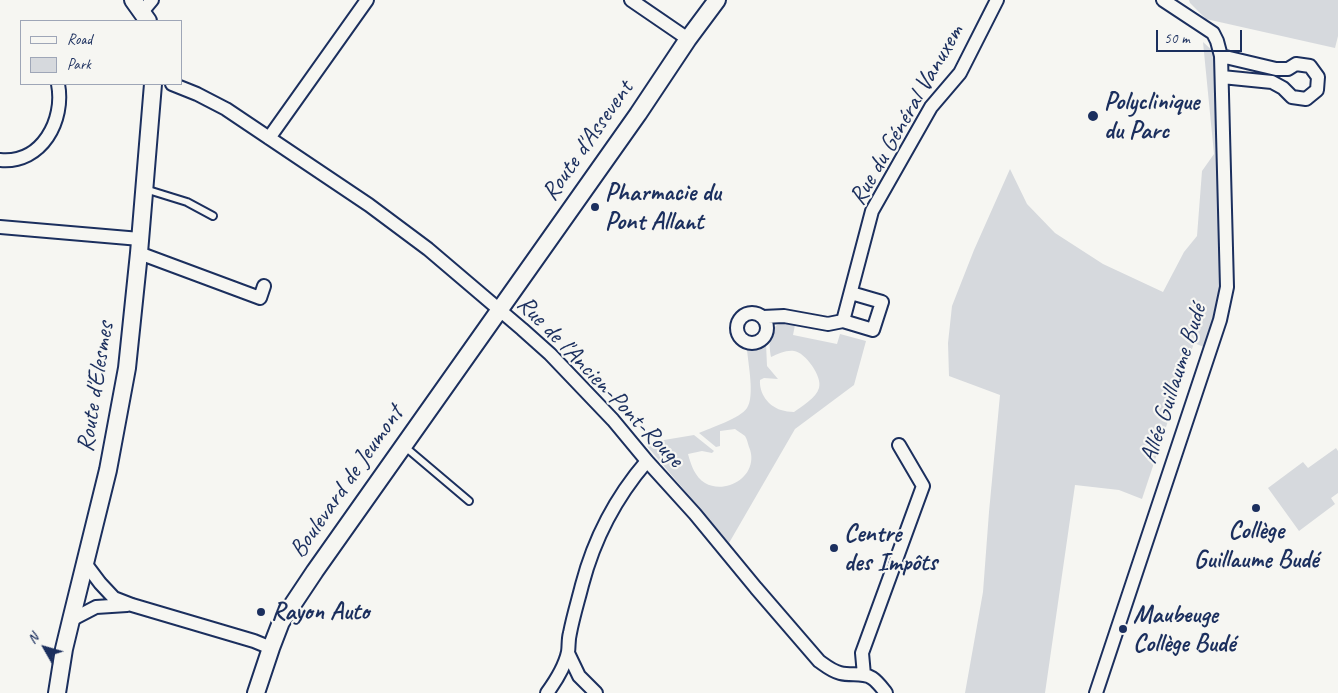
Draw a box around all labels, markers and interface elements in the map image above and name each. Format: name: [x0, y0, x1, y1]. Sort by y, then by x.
street label: Rue du Général Vanuxem: [843, 19, 971, 211]
legend: [20, 20, 182, 85]
scale bar: [1158, 20, 1244, 52]
text: 50 m: [1164, 29, 1190, 48]
text: Road: [67, 30, 92, 49]
text: Park: [67, 55, 91, 74]
street label: Route d'Assevent: [536, 75, 640, 207]
place label: Polyclinique du Parc: [1104, 87, 1199, 146]
marker: Polyclinique du Parc: [1086, 109, 1100, 123]
place label: Pharmacie du Pont Allant: [605, 178, 721, 237]
marker: Pharmacie du Pont Allant: [589, 201, 601, 213]
street label: Rue de l'Ancien-Pont-Rouge: [510, 290, 690, 474]
street label: Allée Guillaume Budé: [1134, 301, 1214, 467]
street label: Route d'Elesmes: [71, 320, 121, 454]
street label: Boulevard de Jeumont: [283, 400, 411, 564]
marker: Collège Guillaume Budé: [1250, 502, 1262, 514]
place label: Collège Guillaume Budé: [1194, 516, 1318, 575]
place label: Centre des Impôts: [844, 519, 937, 578]
marker: Centre des Impôts: [828, 542, 840, 554]
place label: Rayon Auto: [271, 597, 369, 627]
place label: Maubeuge Collège Budé: [1133, 600, 1235, 659]
marker: Rayon Auto: [255, 606, 267, 618]
north arrow: [20, 623, 70, 673]
marker: Maubeuge Collège Budé: [1117, 623, 1129, 635]
text: N: [23, 630, 42, 647]

